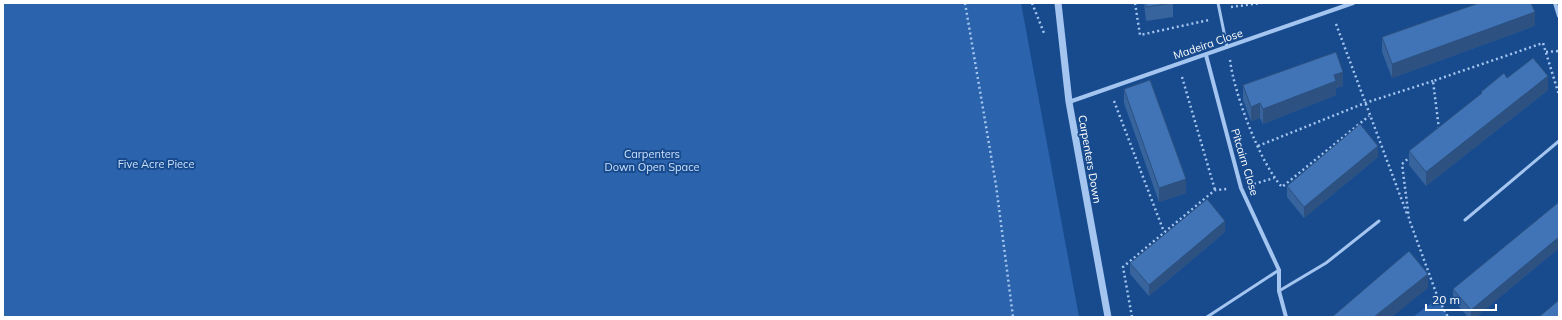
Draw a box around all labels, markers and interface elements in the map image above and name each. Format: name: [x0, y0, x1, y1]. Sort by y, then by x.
street label: Madeira Close: [1171, 26, 1245, 62]
street label: Carpenters Down: [1075, 114, 1105, 204]
street label: Pitcairn Close: [1228, 127, 1262, 197]
park label: Carpenters Down Open Space: [604, 147, 700, 174]
park label: Five Acre Piece: [118, 157, 194, 171]
scale bar: [1426, 286, 1496, 312]
text: 20 m: [1432, 292, 1460, 307]

